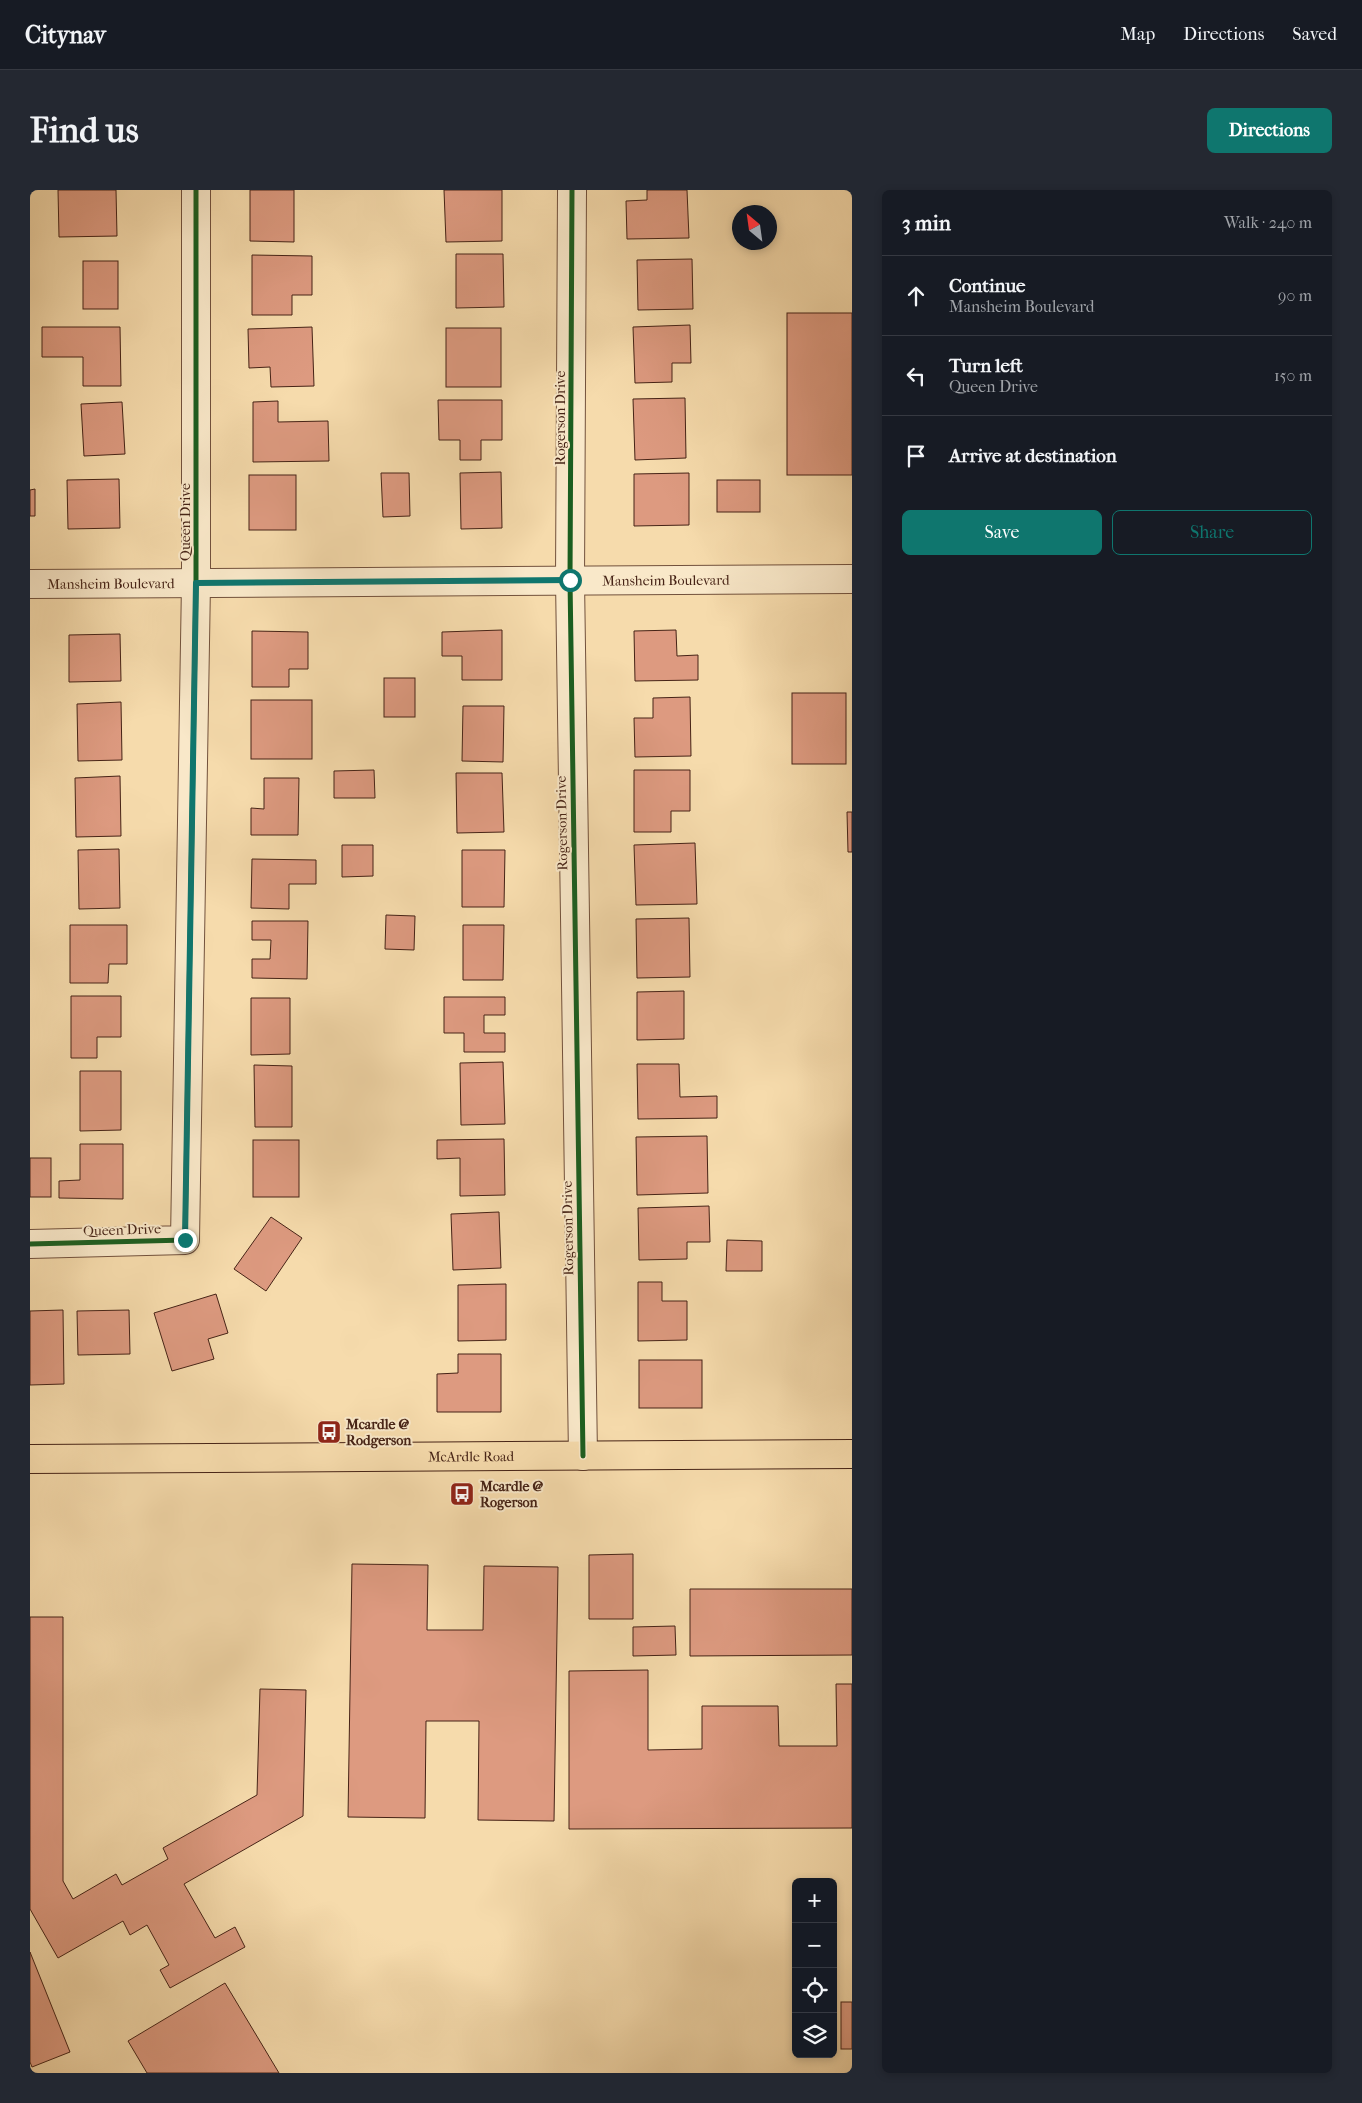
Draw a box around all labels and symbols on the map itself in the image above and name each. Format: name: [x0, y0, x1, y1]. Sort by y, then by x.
north arrow: [732, 205, 777, 250]
street label: Rogerson Drive: [552, 370, 569, 465]
street label: Queen Drive: [177, 483, 194, 561]
route start: [559, 569, 582, 592]
street label: Mansheim Boulevard: [602, 571, 730, 589]
street label: Mansheim Boulevard: [47, 575, 175, 592]
street label: Rogerson Drive: [553, 775, 571, 871]
street label: Rogerson Drive: [559, 1180, 577, 1276]
street label: Queen Drive: [83, 1220, 161, 1240]
route end: [174, 1229, 197, 1252]
place label: Mcardle @ Rodgerson: [345, 1416, 412, 1449]
bus stop icon: Mcardle @ Rodgerson: [316, 1419, 342, 1445]
street label: McArdle Road: [428, 1448, 515, 1465]
place label: Mcardle @ Rogerson: [479, 1478, 543, 1511]
bus stop icon: Mcardle @ Rogerson: [449, 1481, 475, 1507]

